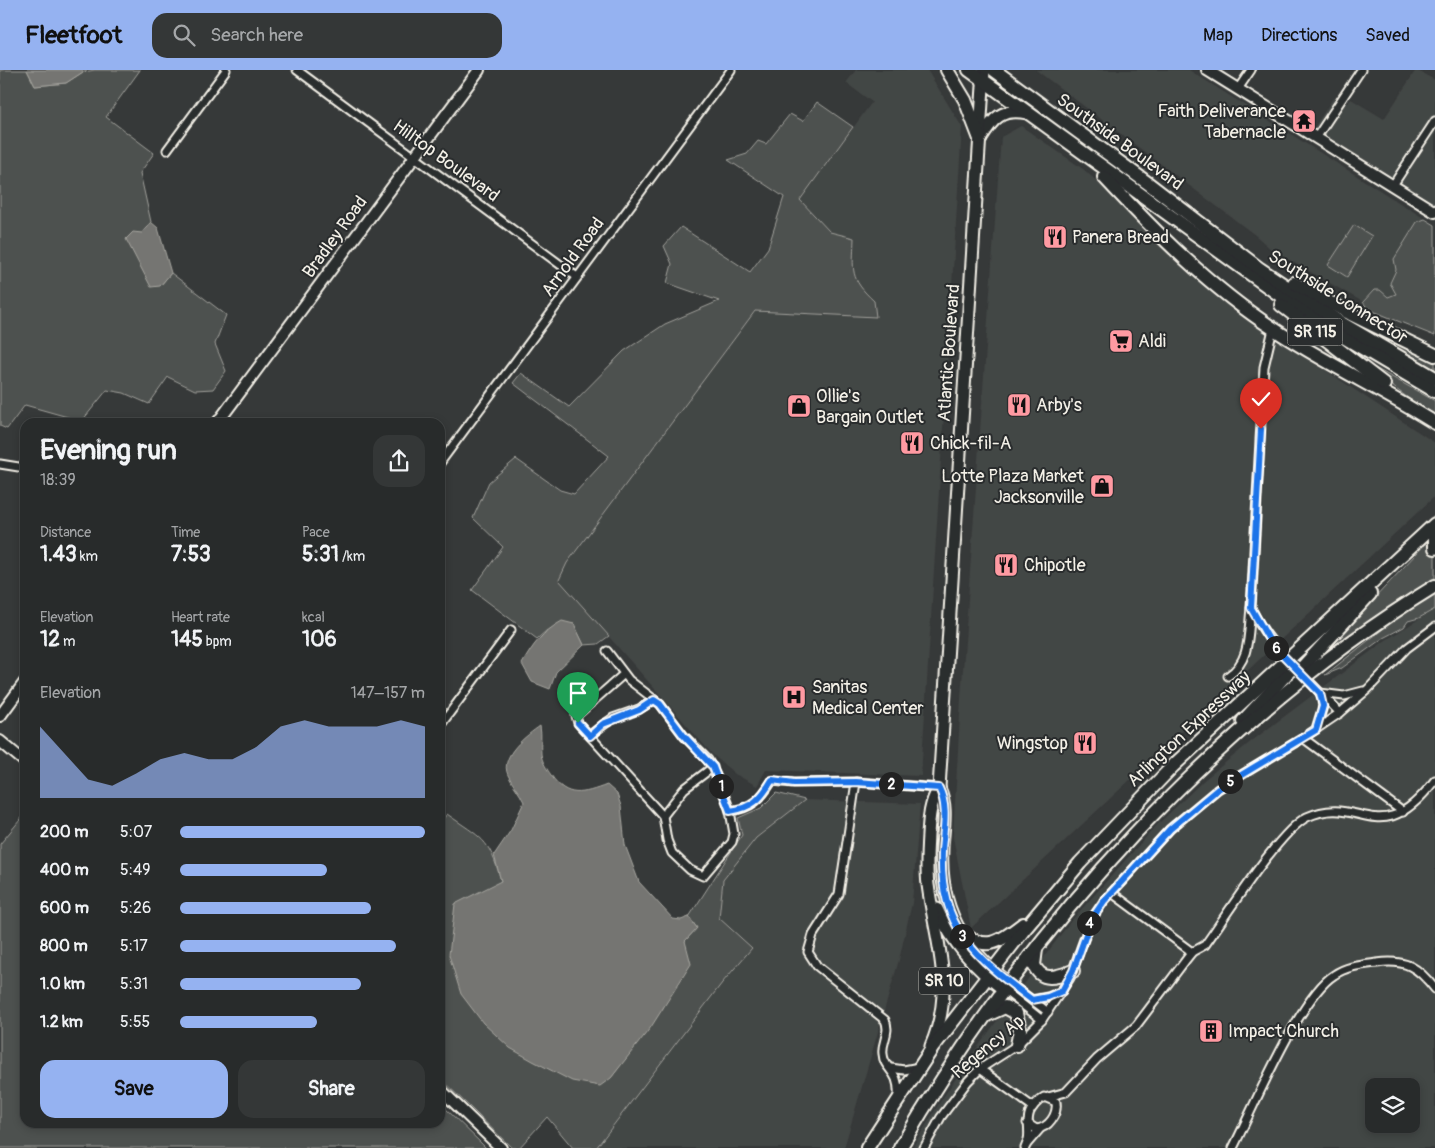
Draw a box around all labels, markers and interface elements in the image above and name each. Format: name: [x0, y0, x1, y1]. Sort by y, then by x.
search box: [152, 13, 502, 58]
text: Fleetfoot: [25, 21, 122, 50]
icon: search: [170, 21, 198, 49]
text: Search here: [210, 23, 303, 47]
text: Map: [1203, 24, 1233, 47]
text: Directions: [1261, 24, 1337, 47]
text: Saved: [1365, 24, 1410, 47]
street label: Southside Boulevard: [1052, 88, 1188, 196]
place label: Faith Deliverance Tabernacle: [1157, 100, 1286, 144]
temple icon: Faith Deliverance Tabernacle: [1291, 108, 1317, 134]
street label: Hilltop Boulevard: [388, 115, 504, 207]
street label: Bradley Road: [298, 191, 372, 283]
street label: Arnold Road: [536, 213, 610, 301]
restaurant icon: Panera Bread: [1042, 224, 1068, 250]
place label: Panera Bread: [1072, 226, 1169, 249]
street label: Southside Connector: [1264, 245, 1413, 350]
street label: Atlantic Boulevard: [933, 283, 965, 423]
road number: SR 115: [1288, 318, 1342, 346]
supermarket icon: Aldi: [1108, 328, 1134, 354]
place label: Aldi: [1138, 330, 1166, 353]
pin: [1240, 378, 1282, 429]
place label: Ollie's Bargain Outlet: [816, 385, 924, 429]
icon: check: [1247, 385, 1275, 413]
restaurant icon: Arby's: [1006, 392, 1032, 418]
shop icon: Ollie's Bargain Outlet: [786, 393, 812, 419]
place label: Arby's: [1036, 394, 1082, 417]
restaurant icon: Chick-fil-A: [899, 430, 925, 456]
place label: Chick-fil-A: [930, 432, 1012, 455]
text: Evening run: [40, 433, 177, 468]
button: share: [373, 435, 425, 487]
place label: Lotte Plaza Market Jacksonville: [941, 465, 1085, 509]
text: 18:39: [40, 470, 76, 490]
shop icon: Lotte Plaza Market Jacksonville: [1089, 473, 1115, 499]
text: Distance: [40, 524, 91, 541]
text: Time: [171, 524, 200, 541]
text: Pace: [302, 524, 330, 541]
text: 1.43: [40, 541, 77, 568]
text: 7:53: [171, 541, 211, 568]
text: 5:31: [302, 541, 339, 568]
text: km: [77, 548, 98, 565]
text: /km: [339, 548, 365, 565]
restaurant icon: Chipotle: [993, 552, 1019, 578]
place label: Chipotle: [1024, 554, 1086, 577]
text: Elevation: [40, 609, 93, 626]
text: Heart rate: [171, 609, 230, 626]
text: kcal: [302, 609, 325, 626]
text: 12: [40, 626, 60, 653]
text: 145: [171, 626, 203, 653]
text: 106: [302, 626, 337, 653]
text: m: [60, 633, 75, 650]
text: bpm: [203, 633, 232, 650]
pin: 6: [1264, 636, 1288, 660]
text: 6: [1272, 640, 1281, 657]
street label: Arlington Expressway: [1122, 666, 1256, 792]
pin: [557, 672, 599, 723]
place label: Sanitas Medical Center: [812, 676, 924, 720]
icon: arrive: [564, 679, 592, 707]
text: Elevation: [40, 683, 101, 703]
text: 147–157 m: [351, 683, 425, 703]
hospital icon: Sanitas Medical Center: [781, 684, 807, 710]
restaurant icon: Wingstop: [1072, 730, 1098, 756]
place label: Wingstop: [997, 732, 1068, 755]
pin: 5: [1218, 768, 1242, 794]
pin: 2: [878, 772, 904, 796]
text: 5: [1227, 773, 1234, 790]
pin: 1: [708, 774, 734, 798]
text: 2: [888, 776, 895, 793]
text: 1: [719, 778, 724, 795]
text: 200 m: [40, 822, 88, 842]
text: 5:07: [120, 822, 152, 842]
text: 400 m: [40, 860, 89, 880]
text: 5:49: [120, 860, 150, 880]
text: 600 m: [40, 898, 89, 918]
text: 5:26: [120, 898, 151, 918]
pin: 4: [1076, 910, 1102, 936]
text: 4: [1085, 915, 1094, 932]
pin: 3: [950, 924, 974, 948]
text: 3: [959, 928, 966, 945]
text: 800 m: [40, 936, 88, 956]
text: 5:17: [120, 936, 148, 956]
road number: SR 10: [919, 968, 969, 994]
text: 1.0 km: [40, 974, 85, 994]
text: 5:31: [120, 974, 148, 994]
street label: Regency Ap: [947, 1010, 1029, 1084]
text: 1.2 km: [40, 1012, 83, 1032]
text: 5:55: [120, 1012, 150, 1032]
building icon: Impact Church: [1198, 1018, 1224, 1044]
place label: Impact Church: [1228, 1020, 1339, 1043]
button: Save: [40, 1060, 228, 1118]
button: Share: [238, 1060, 425, 1118]
map controls: [1365, 1078, 1420, 1133]
button: layers: [1365, 1078, 1420, 1133]

